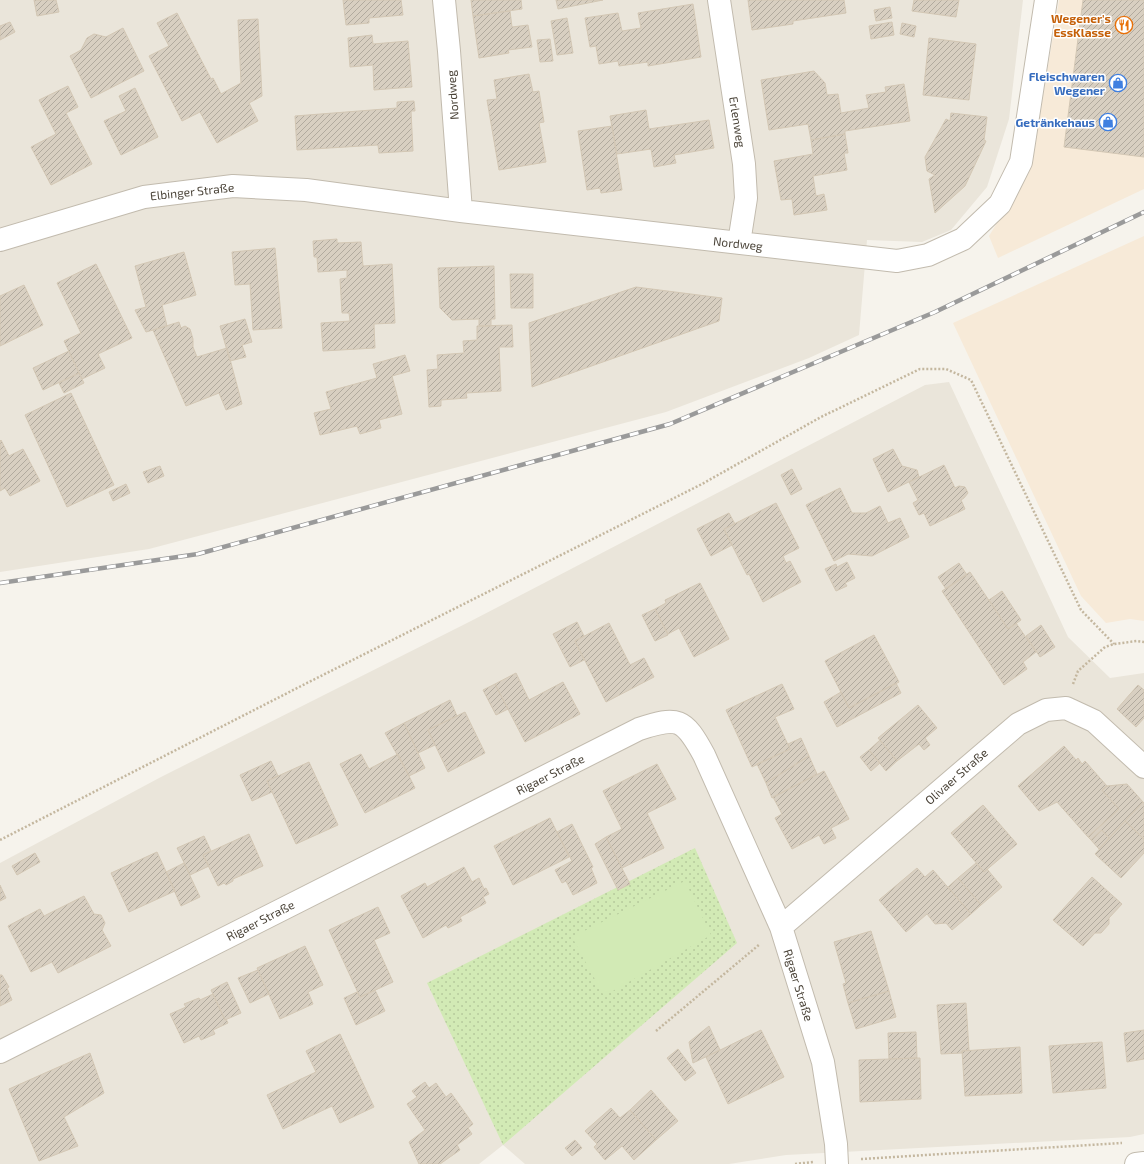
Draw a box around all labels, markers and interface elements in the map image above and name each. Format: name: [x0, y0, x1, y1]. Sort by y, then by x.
place label: Wegener's EssKlasse: [1051, 11, 1111, 39]
restaurant icon: Wegener's EssKlasse: [1114, 15, 1134, 35]
street label: Nordweg: [443, 69, 461, 120]
place label: Fleischwaren Wegener: [1029, 69, 1105, 97]
shop icon: Fleischwaren Wegener: [1108, 73, 1128, 93]
street label: Erlenweg: [727, 95, 749, 149]
shop icon: Getränkehaus: [1098, 112, 1118, 132]
place label: Getränkehaus: [1016, 115, 1095, 129]
street label: Elbinger Straße: [149, 180, 235, 202]
street label: Nordweg: [712, 233, 764, 253]
street label: Olivaer Straße: [922, 745, 990, 807]
street label: Rigaer Straße: [514, 751, 586, 797]
street label: Rigaer Straße: [224, 897, 296, 943]
street label: Rigaer Straße: [781, 947, 817, 1023]

